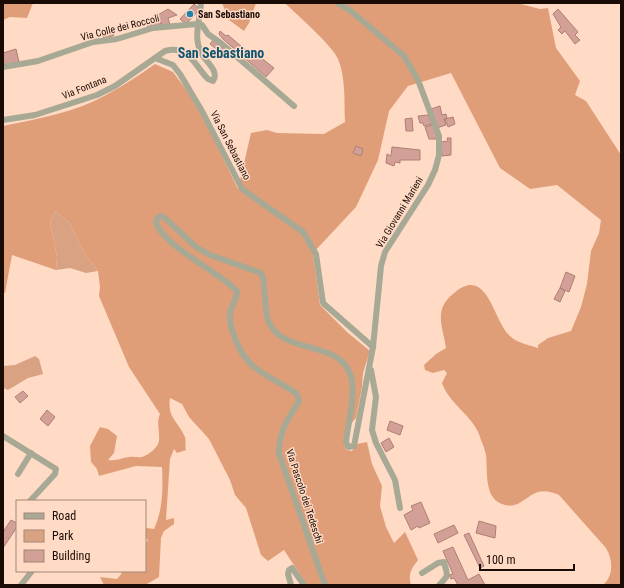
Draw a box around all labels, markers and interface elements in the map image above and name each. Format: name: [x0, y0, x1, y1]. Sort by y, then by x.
marker: San Sebastiano: [185, 9, 195, 19]
place label: San Sebastiano: [198, 9, 260, 20]
street label: Via Colle dei Roccoli: [80, 12, 161, 43]
district label: San Sebastiano: [178, 45, 264, 61]
street label: Via Fontana: [60, 73, 108, 101]
street label: Via San Sebastiano: [208, 109, 253, 182]
street label: Via Giovanni Marieni: [374, 175, 425, 250]
street label: Via Pascolo dei Tedeschi: [284, 448, 325, 545]
legend: [16, 500, 146, 572]
text: Road: [52, 509, 76, 523]
text: Park: [52, 529, 74, 543]
scale bar: [480, 546, 574, 572]
text: Building: [52, 549, 90, 563]
text: 100 m: [486, 553, 516, 567]

